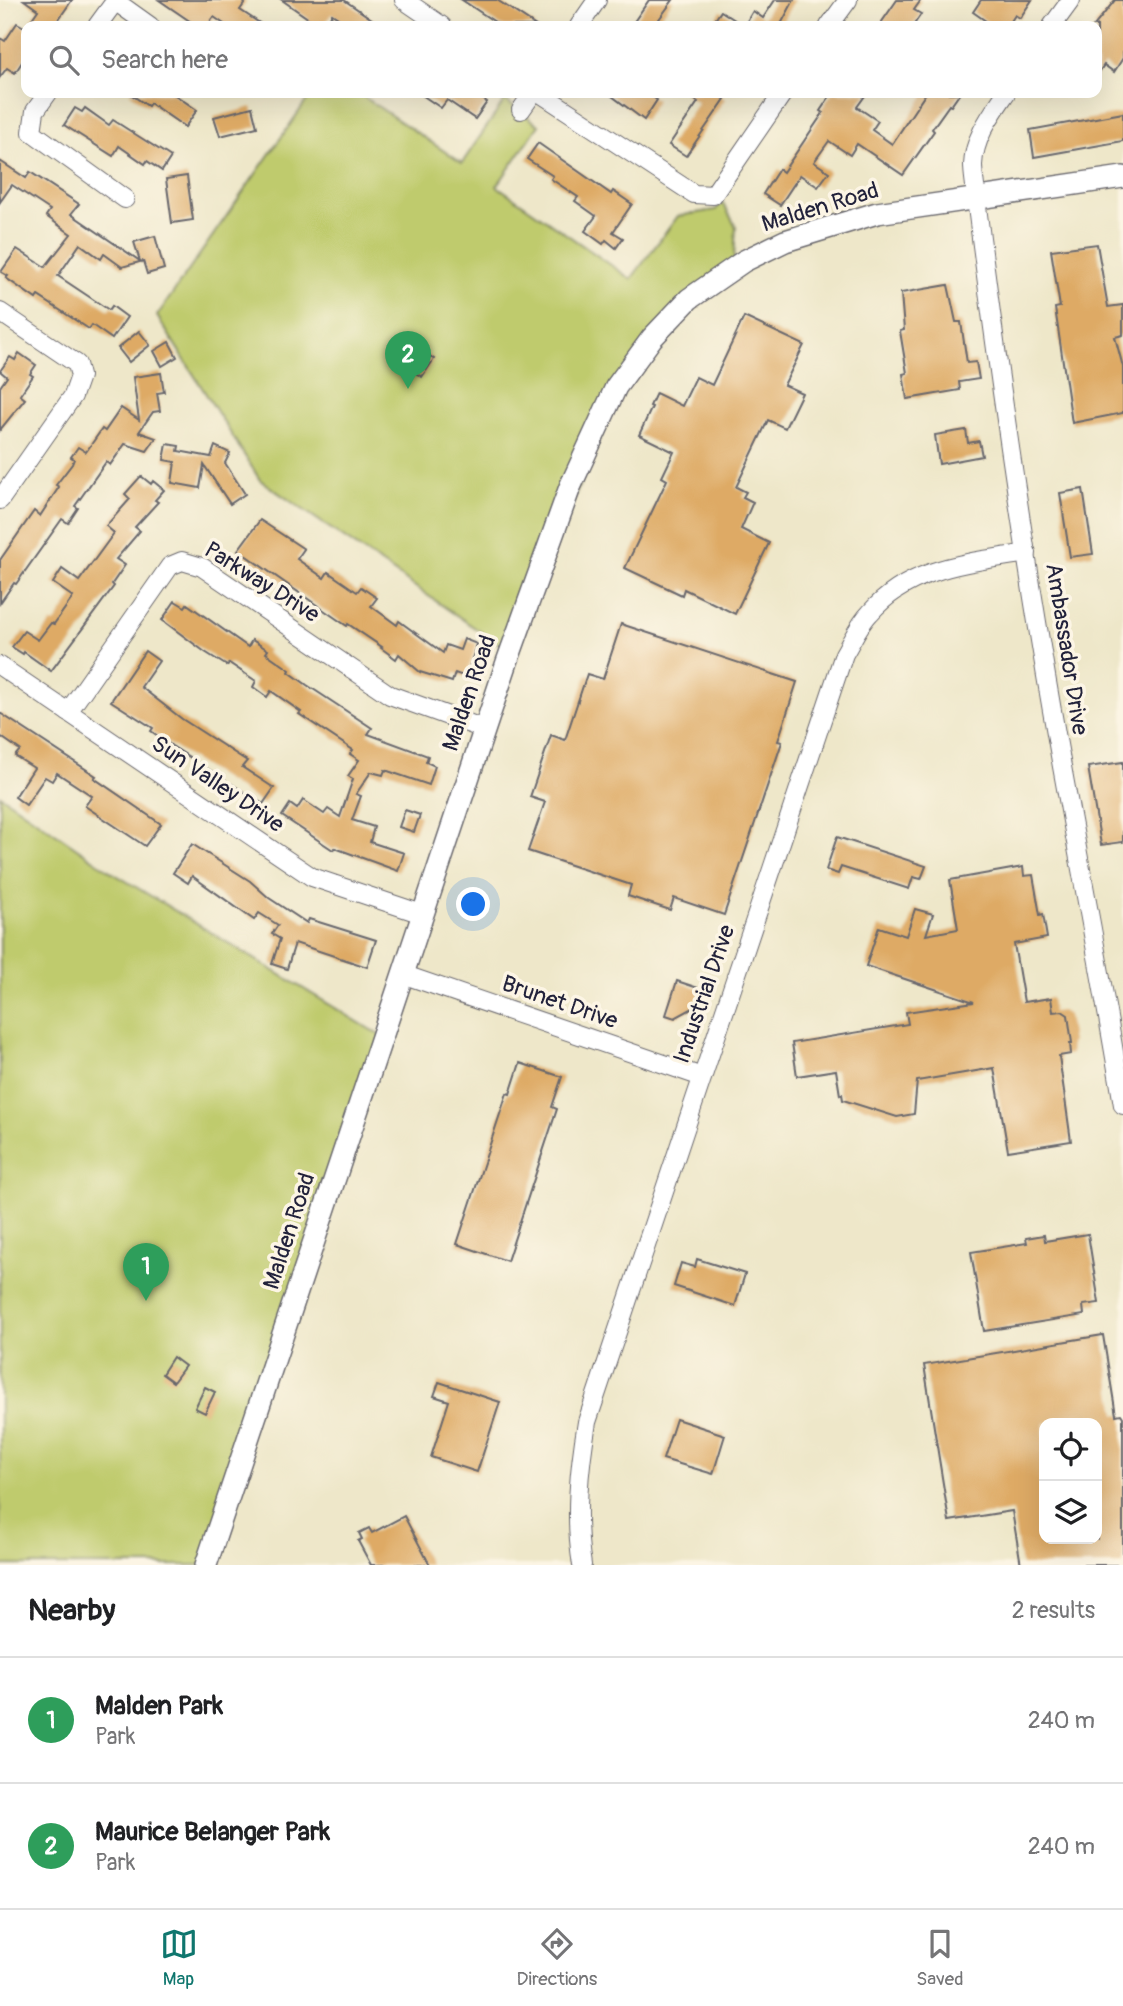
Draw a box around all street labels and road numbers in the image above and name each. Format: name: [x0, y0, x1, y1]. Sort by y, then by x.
street label: Malden Road: [758, 175, 882, 239]
street label: Parkway Drive: [199, 535, 326, 629]
street label: Ambassador Drive: [1039, 561, 1095, 738]
street label: Malden Road: [436, 631, 502, 755]
street label: Sun Valley Drive: [146, 729, 290, 839]
street label: Industrial Drive: [667, 920, 741, 1067]
street label: Brunet Drive: [498, 969, 622, 1036]
street label: Malden Road: [257, 1169, 321, 1293]

